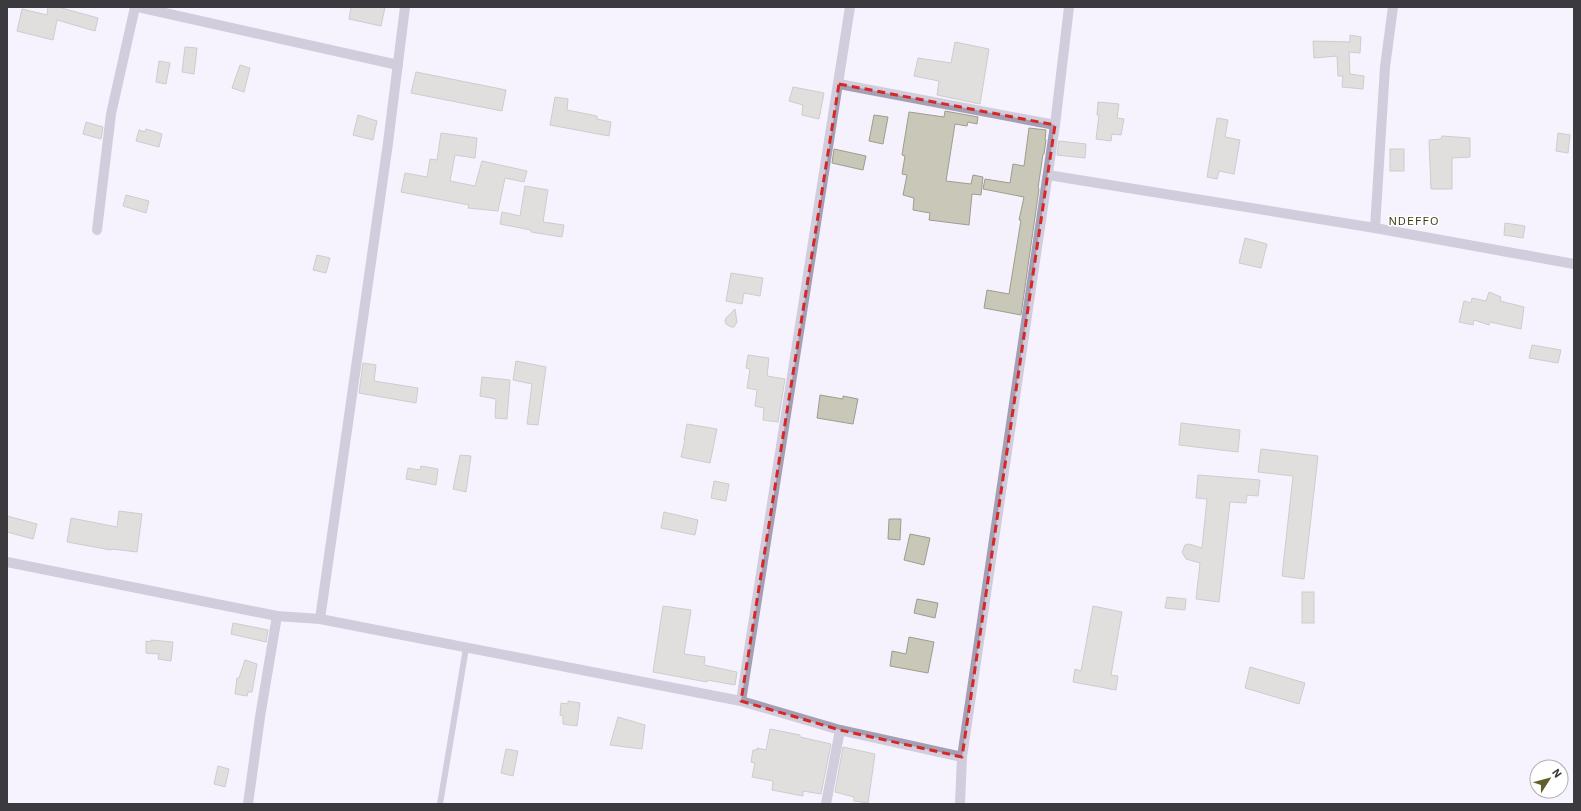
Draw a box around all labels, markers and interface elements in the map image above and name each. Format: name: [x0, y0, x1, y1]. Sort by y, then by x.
district label: NDEFFO: [1388, 213, 1440, 228]
north arrow: [1529, 759, 1569, 799]
text: N: [1549, 766, 1565, 780]

